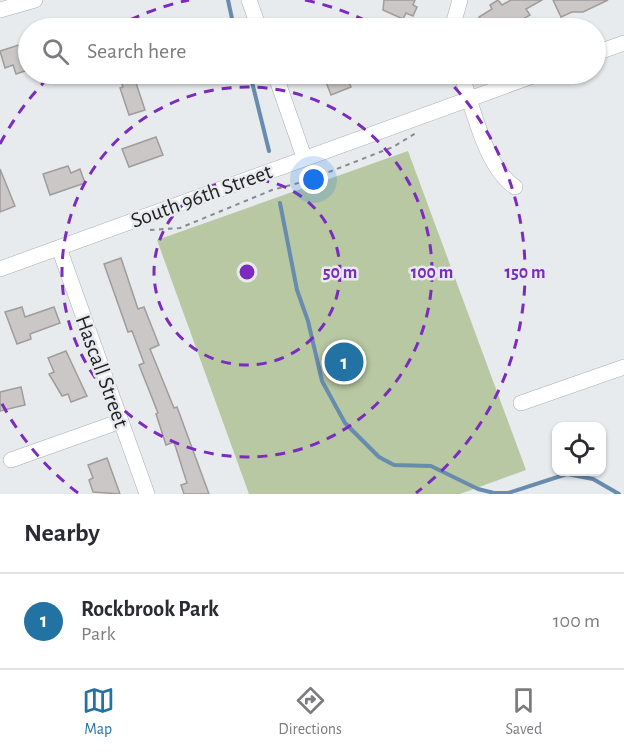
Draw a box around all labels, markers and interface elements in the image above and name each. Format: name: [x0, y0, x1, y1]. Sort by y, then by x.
search box: [18, 18, 606, 84]
icon: search: [39, 35, 72, 68]
text: Search here: [87, 40, 186, 62]
street label: South 96th Street: [128, 160, 275, 232]
your location: [299, 165, 328, 194]
centre of rings: [237, 262, 257, 282]
text: 50 m: [323, 264, 357, 282]
text: 100 m: [411, 264, 453, 282]
text: 150 m: [505, 264, 545, 282]
street label: Hascall Street: [72, 312, 133, 430]
pin: 1: [324, 340, 364, 385]
map controls: [552, 422, 606, 476]
button: locate: [552, 422, 606, 476]
text: Nearby: [24, 520, 100, 546]
text: Rockbrook Park: [81, 598, 219, 620]
text: 1: [40, 611, 47, 631]
text: 100 m: [553, 611, 600, 631]
text: Park: [81, 624, 116, 644]
tab: Map: [82, 684, 115, 739]
tab: Directions: [278, 684, 342, 739]
tab: Saved: [506, 684, 542, 739]

